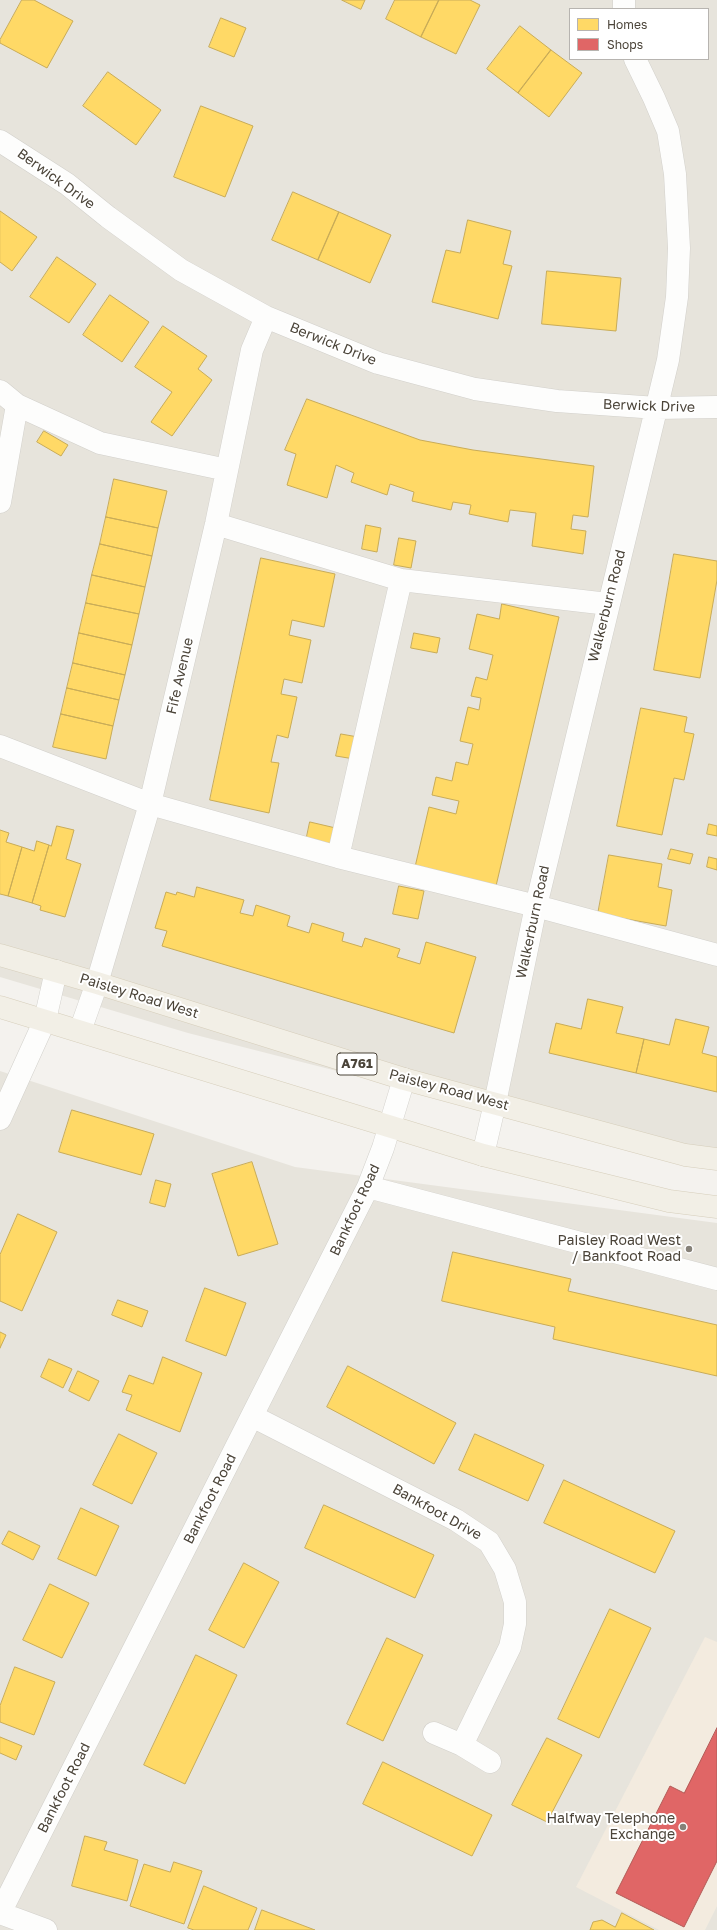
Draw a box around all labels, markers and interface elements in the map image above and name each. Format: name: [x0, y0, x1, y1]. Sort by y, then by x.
legend: [569, 8, 709, 60]
text: Homes: [607, 17, 647, 32]
text: Shops: [607, 37, 643, 52]
street label: Berwick Drive: [14, 145, 98, 213]
street label: Berwick Drive: [287, 319, 379, 369]
street label: Berwick Drive: [603, 396, 695, 416]
street label: Walkerburn Road: [585, 548, 629, 664]
street label: Fife Avenue: [163, 636, 197, 716]
street label: Walkerburn Road: [513, 864, 553, 980]
street label: Paisley Road West: [78, 970, 200, 1022]
road number: A761: [337, 1053, 377, 1075]
street label: Paisley Road West: [387, 1066, 511, 1114]
street label: Bankfoot Road: [326, 1162, 384, 1258]
place label: Paisley Road West / Bankfoot Road: [558, 1233, 681, 1266]
marker: Paisley Road West / Bankfoot Road: [684, 1244, 694, 1254]
street label: Bankfoot Road: [180, 1451, 240, 1547]
street label: Bankfoot Drive: [389, 1481, 485, 1543]
street label: Bankfoot Road: [34, 1740, 94, 1836]
place label: Halfway Telephone Exchange: [546, 1811, 675, 1844]
marker: Halfway Telephone Exchange: [678, 1822, 688, 1832]

